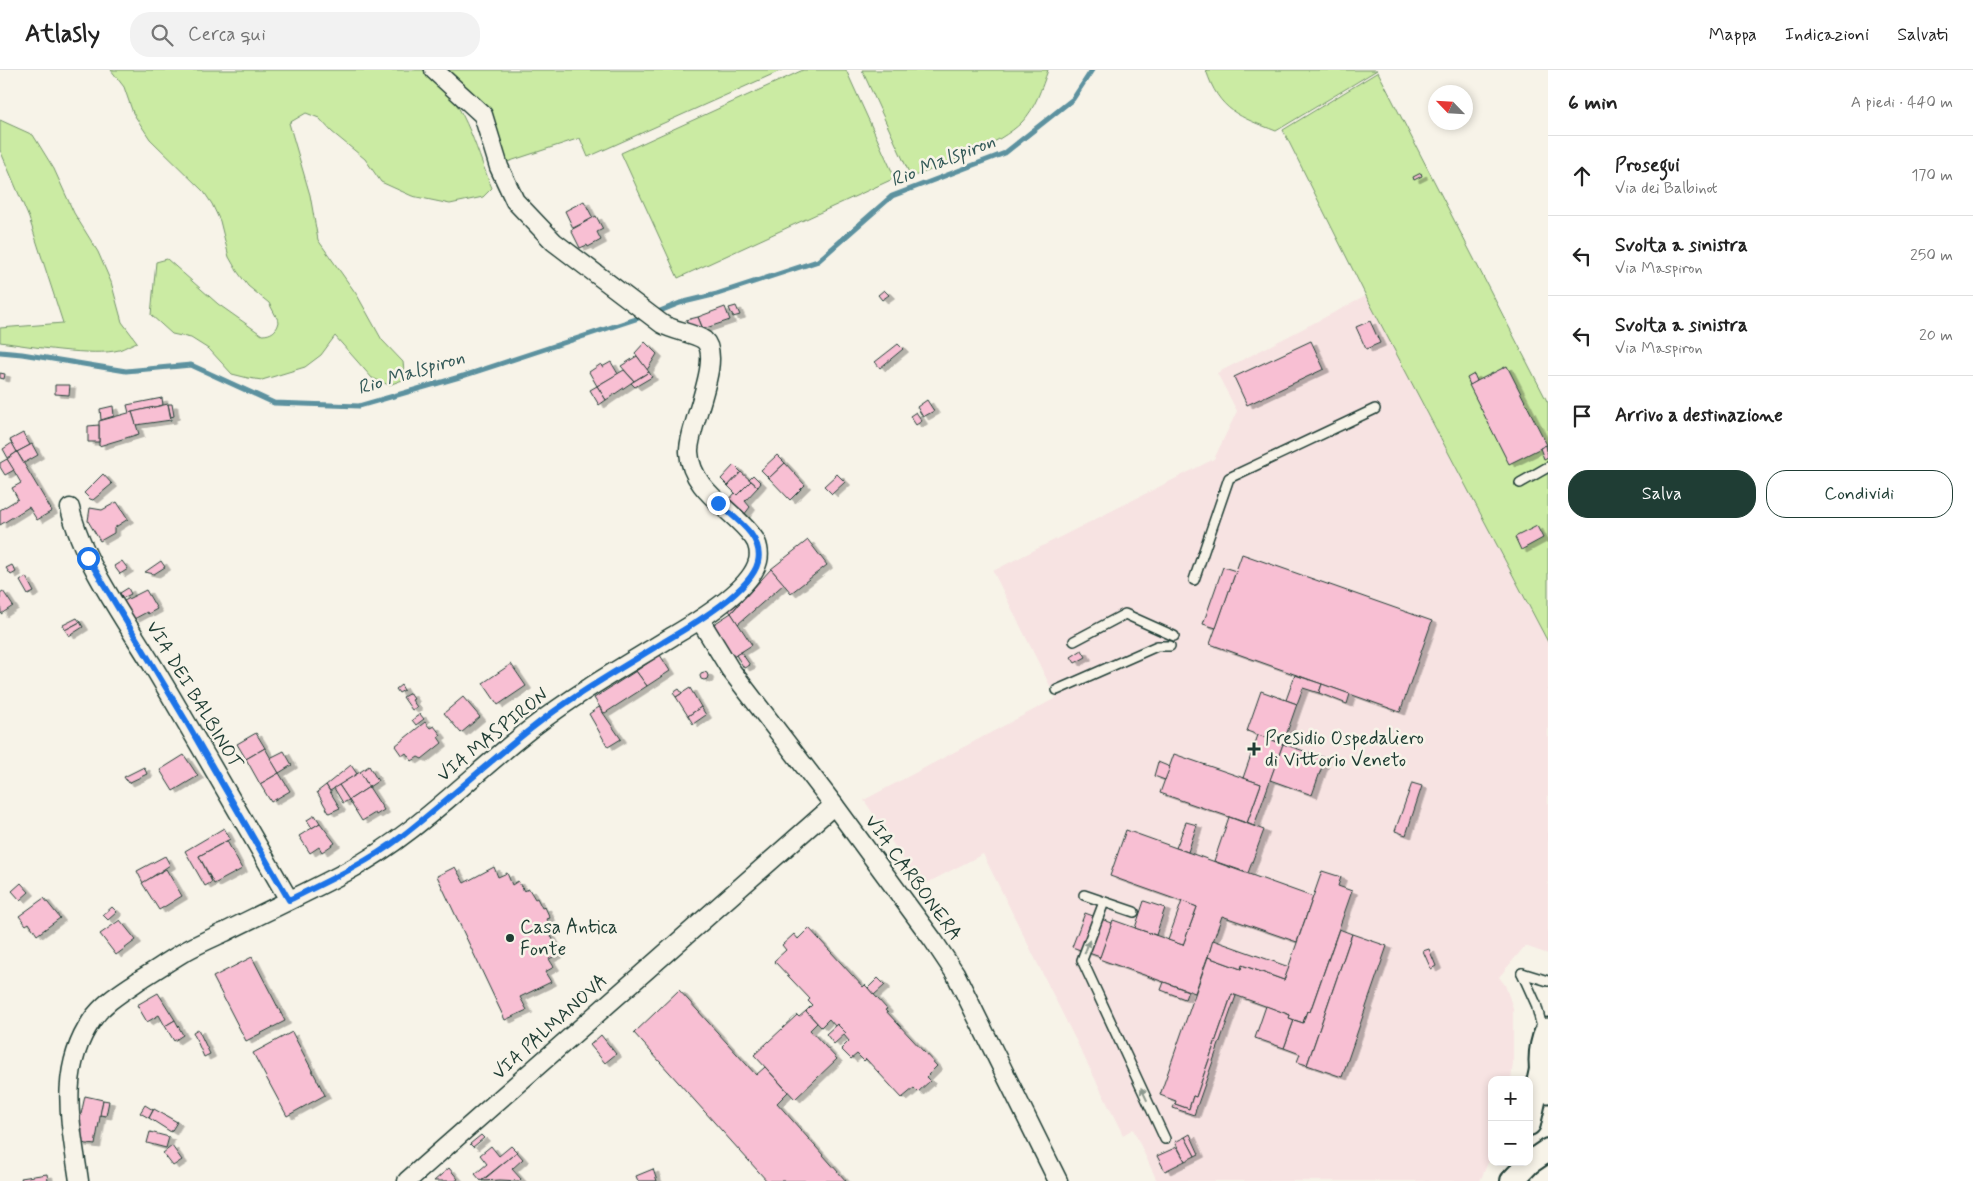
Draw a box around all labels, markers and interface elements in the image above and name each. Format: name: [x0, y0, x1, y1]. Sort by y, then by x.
search box: [130, 12, 480, 57]
text: Atlasly: [25, 19, 100, 50]
icon: search: [148, 21, 176, 49]
text: Cerca qui: [188, 22, 266, 47]
text: Mappa: [1709, 23, 1757, 47]
text: Indicazioni: [1785, 23, 1869, 47]
text: Salvati: [1897, 23, 1948, 47]
north arrow: [1428, 85, 1473, 130]
text: 6 min: [1568, 89, 1618, 117]
text: A piedi · 440 m: [1851, 92, 1953, 113]
water label: Rio Malspiron: [887, 128, 999, 194]
text: Prosegui: [1615, 153, 1680, 178]
icon: ahead: [1568, 162, 1596, 190]
text: 170 m: [1911, 165, 1953, 186]
text: Via dei Balbinot: [1615, 178, 1718, 199]
text: Svolta a sinistra: [1615, 233, 1748, 258]
icon: left: [1568, 242, 1596, 270]
text: 250 m: [1910, 245, 1953, 266]
text: Via Maspiron: [1615, 258, 1703, 279]
text: Svolta a sinistra: [1615, 313, 1748, 338]
icon: left: [1568, 322, 1596, 350]
text: 20 m: [1919, 325, 1953, 346]
text: Via Maspiron: [1615, 338, 1703, 359]
water label: Rio Malspiron: [354, 344, 468, 402]
icon: arrive: [1568, 402, 1596, 430]
text: Arrivo a destinazione: [1615, 403, 1783, 428]
button: Salva: [1568, 470, 1756, 518]
button: Condividi: [1766, 470, 1953, 518]
route end: [707, 492, 730, 515]
route start: [77, 547, 100, 570]
street label: VIA DEI BALBINOT: [140, 617, 249, 774]
street label: VIA MASPIRON: [432, 682, 554, 788]
place label: Presidio Ospedaliero di Vittorio Veneto: [1265, 726, 1424, 773]
marker: Presidio Ospedaliero di Vittorio Veneto: [1247, 742, 1261, 756]
street label: VIA CARBONERA: [859, 810, 967, 946]
place label: Casa Antica Fonte: [520, 915, 618, 962]
marker: Casa Antica Fonte: [504, 932, 516, 944]
one-way arrow: [1084, 939, 1091, 954]
street label: VIA PALMANOVA: [487, 968, 613, 1086]
map controls: [1488, 1076, 1533, 1166]
button: +: [1488, 1076, 1533, 1121]
one-way arrow: [1140, 1087, 1148, 1101]
button: −: [1488, 1121, 1533, 1166]

